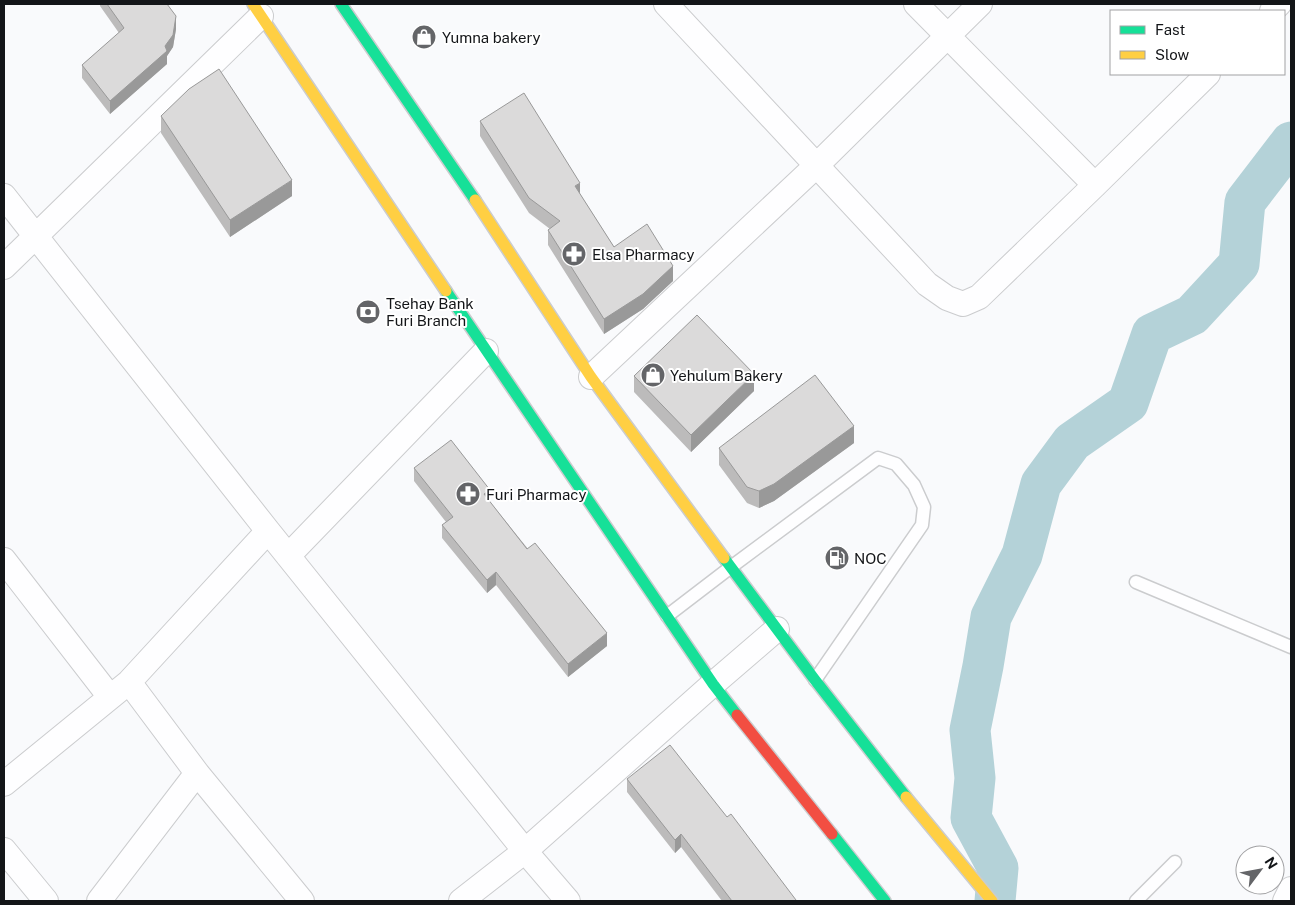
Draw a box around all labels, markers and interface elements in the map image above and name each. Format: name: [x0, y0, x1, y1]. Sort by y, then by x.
legend: [1110, 10, 1285, 75]
text: Fast: [1155, 21, 1185, 38]
shop icon: Yumna bakery: [411, 24, 437, 50]
place label: Yumna bakery: [442, 29, 541, 46]
text: Slow: [1155, 46, 1190, 63]
pharmacy icon: Elsa Pharmacy: [561, 241, 587, 267]
place label: Elsa Pharmacy: [592, 246, 695, 263]
place label: Tsehay Bank Furi Branch: [386, 295, 474, 329]
bank icon: Tsehay Bank Furi Branch: [355, 299, 381, 325]
shop icon: Yehulum Bakery: [640, 362, 666, 388]
place label: Yehulum Bakery: [670, 367, 783, 384]
pharmacy icon: Furi Pharmacy: [455, 481, 481, 507]
place label: Furi Pharmacy: [486, 486, 586, 503]
fuel station icon: NOC: [824, 545, 850, 571]
place label: NOC: [854, 550, 887, 567]
north arrow: [1235, 845, 1285, 895]
text: N: [1261, 854, 1281, 872]

